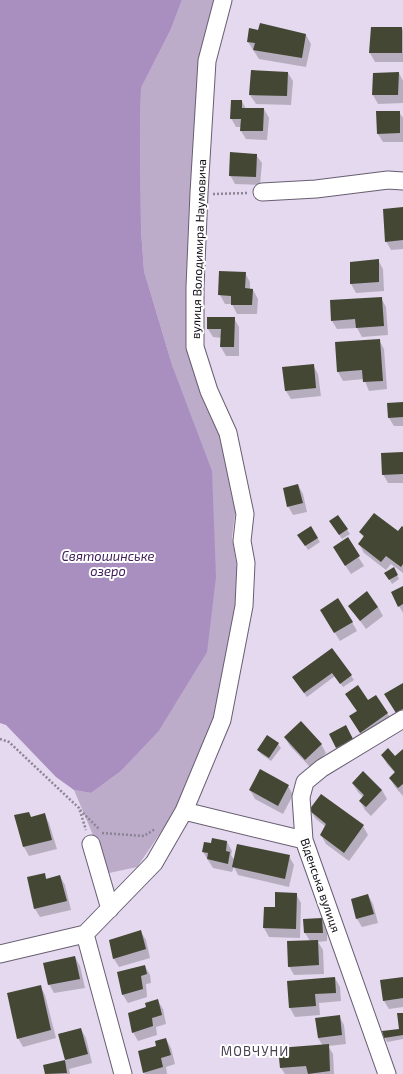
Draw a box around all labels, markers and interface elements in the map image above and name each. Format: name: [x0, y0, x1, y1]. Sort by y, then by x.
street label: вулиця Володимира Наумовича: [188, 159, 209, 339]
water label: Святошинське озеро: [61, 548, 155, 579]
street label: Віденська вулиця: [297, 836, 344, 934]
district label: МОВЧУНИ: [221, 1043, 289, 1059]

